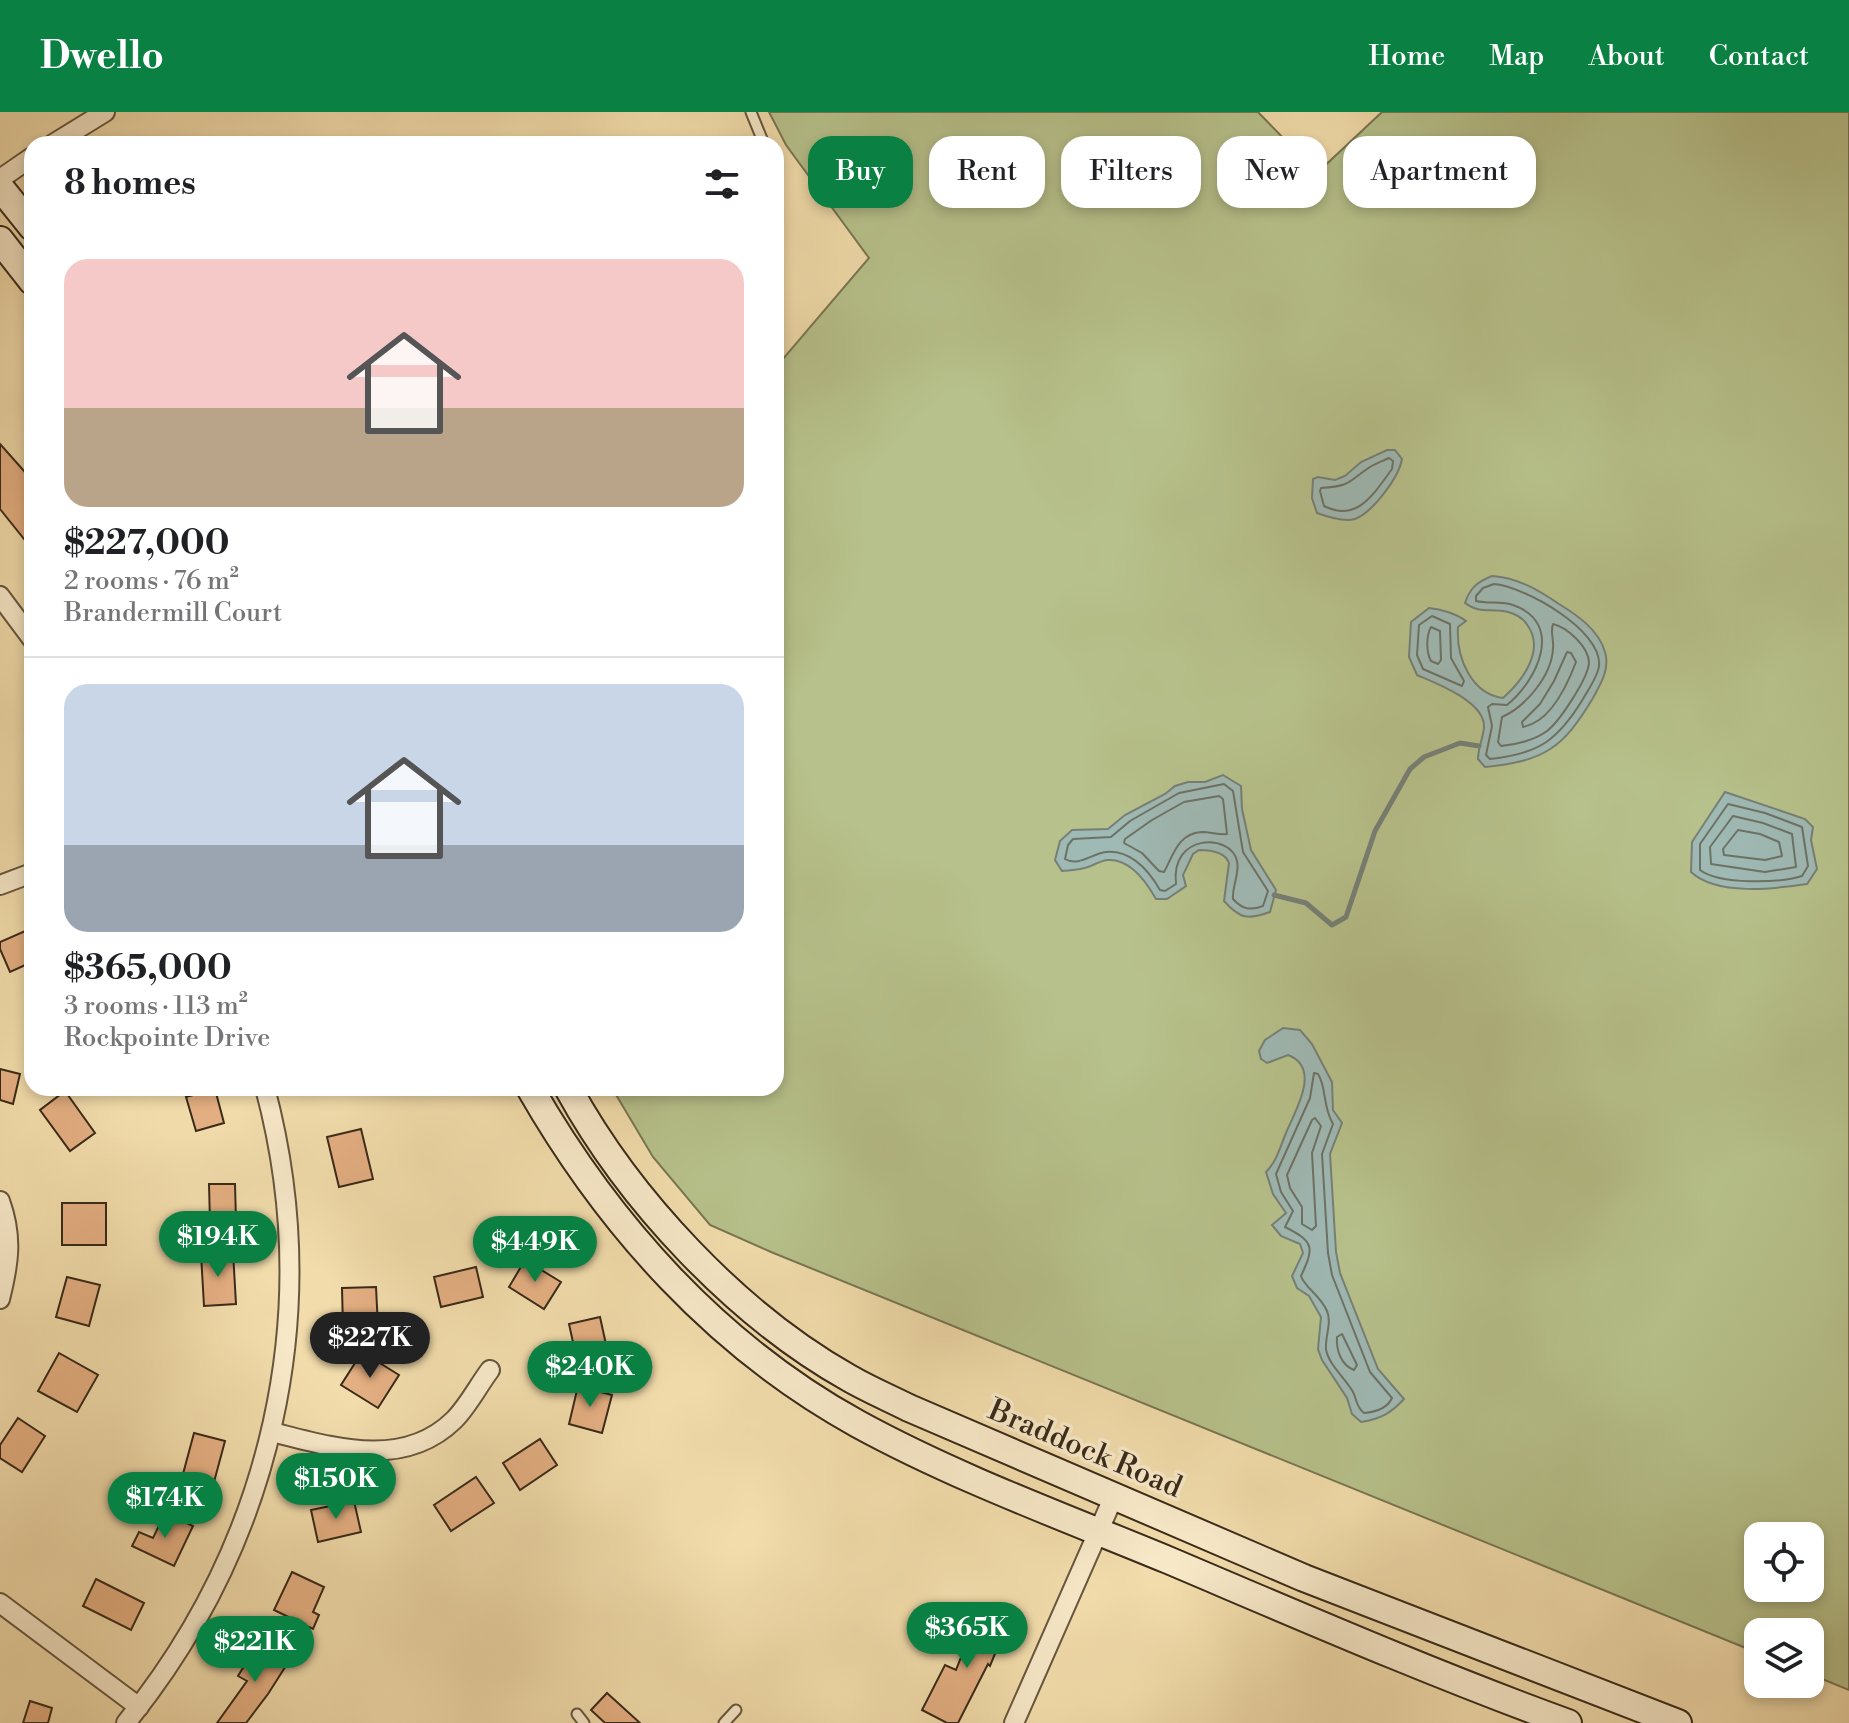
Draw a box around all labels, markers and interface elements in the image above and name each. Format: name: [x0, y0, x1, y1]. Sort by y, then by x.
text: Dwello: [40, 33, 164, 80]
text: Home: [1369, 39, 1445, 74]
text: Map: [1489, 39, 1544, 74]
text: About: [1588, 39, 1665, 74]
text: Contact: [1709, 39, 1809, 74]
chip: Buy: [808, 136, 913, 208]
chip: Rent: [929, 136, 1045, 208]
chip: Filters: [1061, 136, 1201, 208]
chip: New: [1217, 136, 1327, 208]
chip: Apartment: [1343, 136, 1536, 208]
icon: filters: [700, 162, 744, 206]
text: 8 homes: [64, 163, 196, 205]
icon: home: [332, 311, 476, 455]
text: $227,000: [64, 523, 229, 565]
text: 2 rooms · 76 m²: [64, 565, 239, 597]
text: Brandermill Court: [64, 597, 282, 629]
icon: home: [332, 736, 476, 880]
text: $365,000: [64, 948, 232, 990]
text: 3 rooms · 113 m²: [64, 990, 248, 1022]
text: Rockpointe Drive: [64, 1022, 270, 1054]
pin: $194K: [162, 1211, 274, 1279]
pin: $449K: [479, 1216, 591, 1284]
text: $194K: [177, 1221, 259, 1253]
text: $449K: [491, 1226, 579, 1258]
pin: $227K: [314, 1312, 426, 1380]
text: $227K: [328, 1322, 412, 1354]
pin: $240K: [534, 1341, 646, 1409]
text: $240K: [545, 1351, 635, 1383]
street label: Braddock Road: [982, 1391, 1188, 1507]
pin: $150K: [280, 1453, 392, 1521]
text: $150K: [294, 1463, 378, 1495]
pin: $174K: [109, 1472, 221, 1540]
text: $174K: [126, 1482, 204, 1514]
map controls: [1744, 1522, 1824, 1698]
button: locate: [1744, 1522, 1824, 1602]
pin: $365K: [911, 1602, 1023, 1670]
text: $365K: [925, 1612, 1009, 1644]
pin: $221K: [199, 1616, 311, 1684]
button: layers: [1744, 1618, 1824, 1698]
text: $221K: [214, 1626, 296, 1658]

